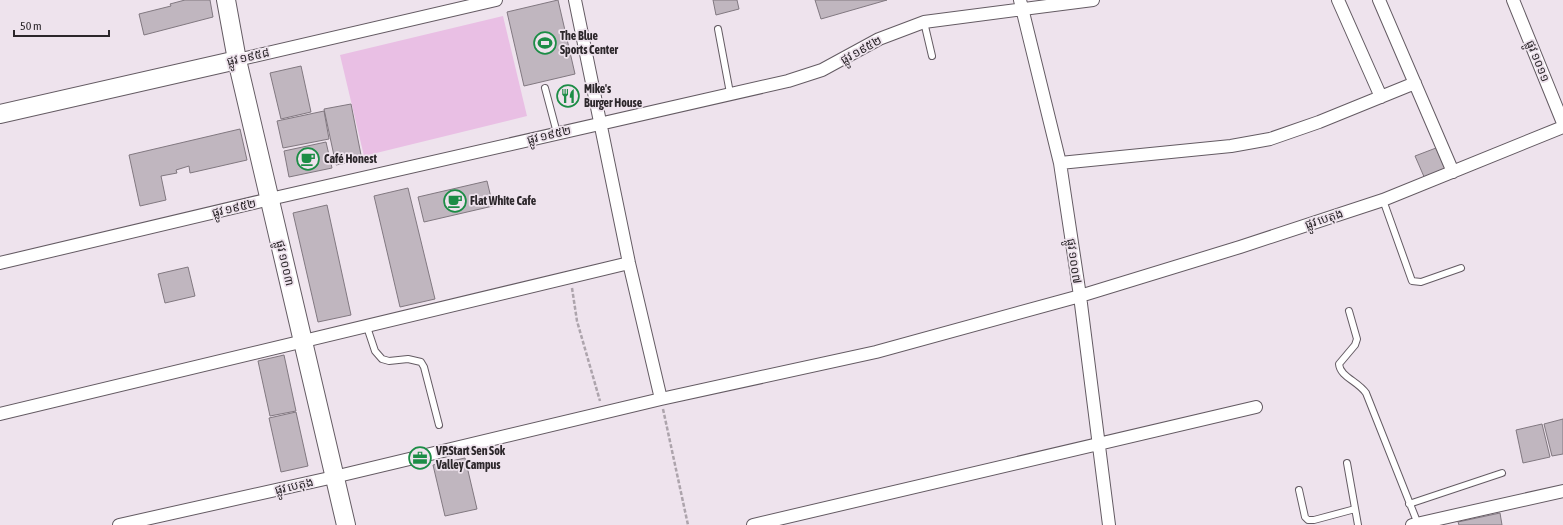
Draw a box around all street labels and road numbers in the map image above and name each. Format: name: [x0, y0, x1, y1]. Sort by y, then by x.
street label: ផ្លូវ ១៩៥២: [838, 33, 886, 70]
street label: ផ្លូវ ១០១១: [1520, 38, 1553, 85]
street label: ផ្លូវ ១៩៥៨: [225, 45, 272, 72]
street label: ផ្លូវ ១៩៥២: [525, 123, 573, 150]
street label: ផ្លូវ ១៩៥២: [210, 196, 258, 223]
street label: ផ្លូវ បេតុង: [1303, 206, 1346, 235]
street label: ផ្លូវ ១០០៧: [1060, 238, 1084, 285]
street label: ផ្លូវ ១០០៣: [270, 239, 297, 288]
street label: ផ្លូវ បេតុង: [273, 475, 316, 501]

